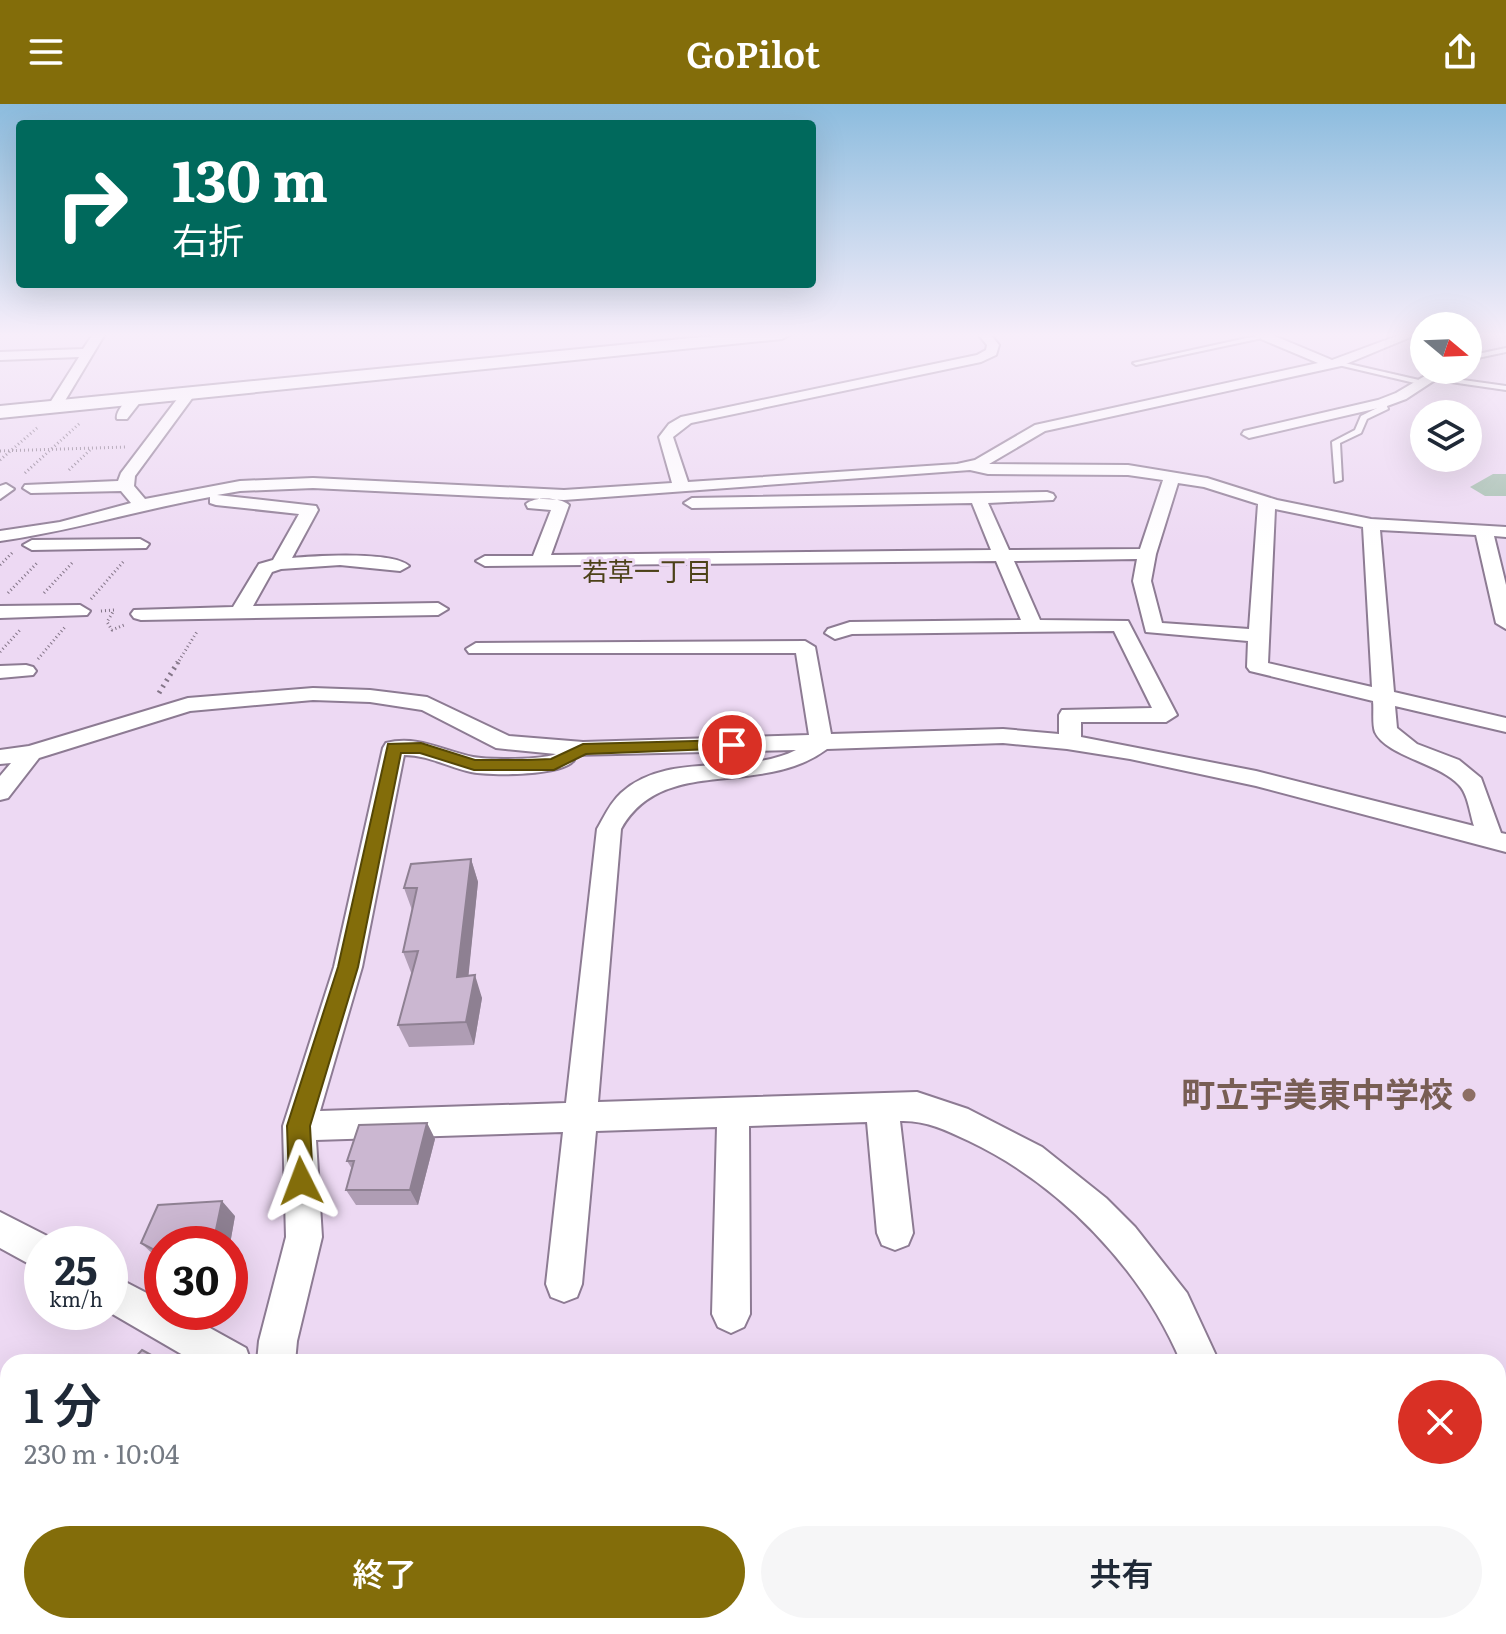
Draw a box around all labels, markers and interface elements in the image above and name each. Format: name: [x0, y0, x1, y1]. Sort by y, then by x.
text: GoPilot: [686, 26, 820, 79]
icon: menu: [24, 30, 68, 74]
icon: share: [1438, 30, 1482, 74]
text: 130 m: [172, 136, 328, 219]
icon: right: [40, 152, 144, 256]
text: 右折: [172, 212, 244, 265]
north arrow: [1410, 312, 1482, 384]
map controls: [1410, 312, 1482, 472]
button: layers: [1410, 400, 1482, 472]
district label: 若草一丁目: [582, 550, 712, 589]
pin: [698, 711, 766, 779]
icon: arrive: [710, 723, 754, 767]
place label: 町立宇美東中学校: [1181, 1067, 1453, 1117]
marker: 町立宇美東中学校: [1460, 1086, 1478, 1104]
position arrow: [259, 1139, 343, 1223]
speed limit sign: 30: [144, 1226, 248, 1330]
text: 25: [54, 1238, 98, 1297]
text: km/h: [49, 1283, 103, 1313]
text: 1 分: [24, 1367, 101, 1438]
button: close: [1398, 1380, 1482, 1464]
text: 230 m · 10:04: [24, 1433, 179, 1472]
button: 終了: [24, 1526, 745, 1618]
button: 共有: [761, 1526, 1482, 1618]

